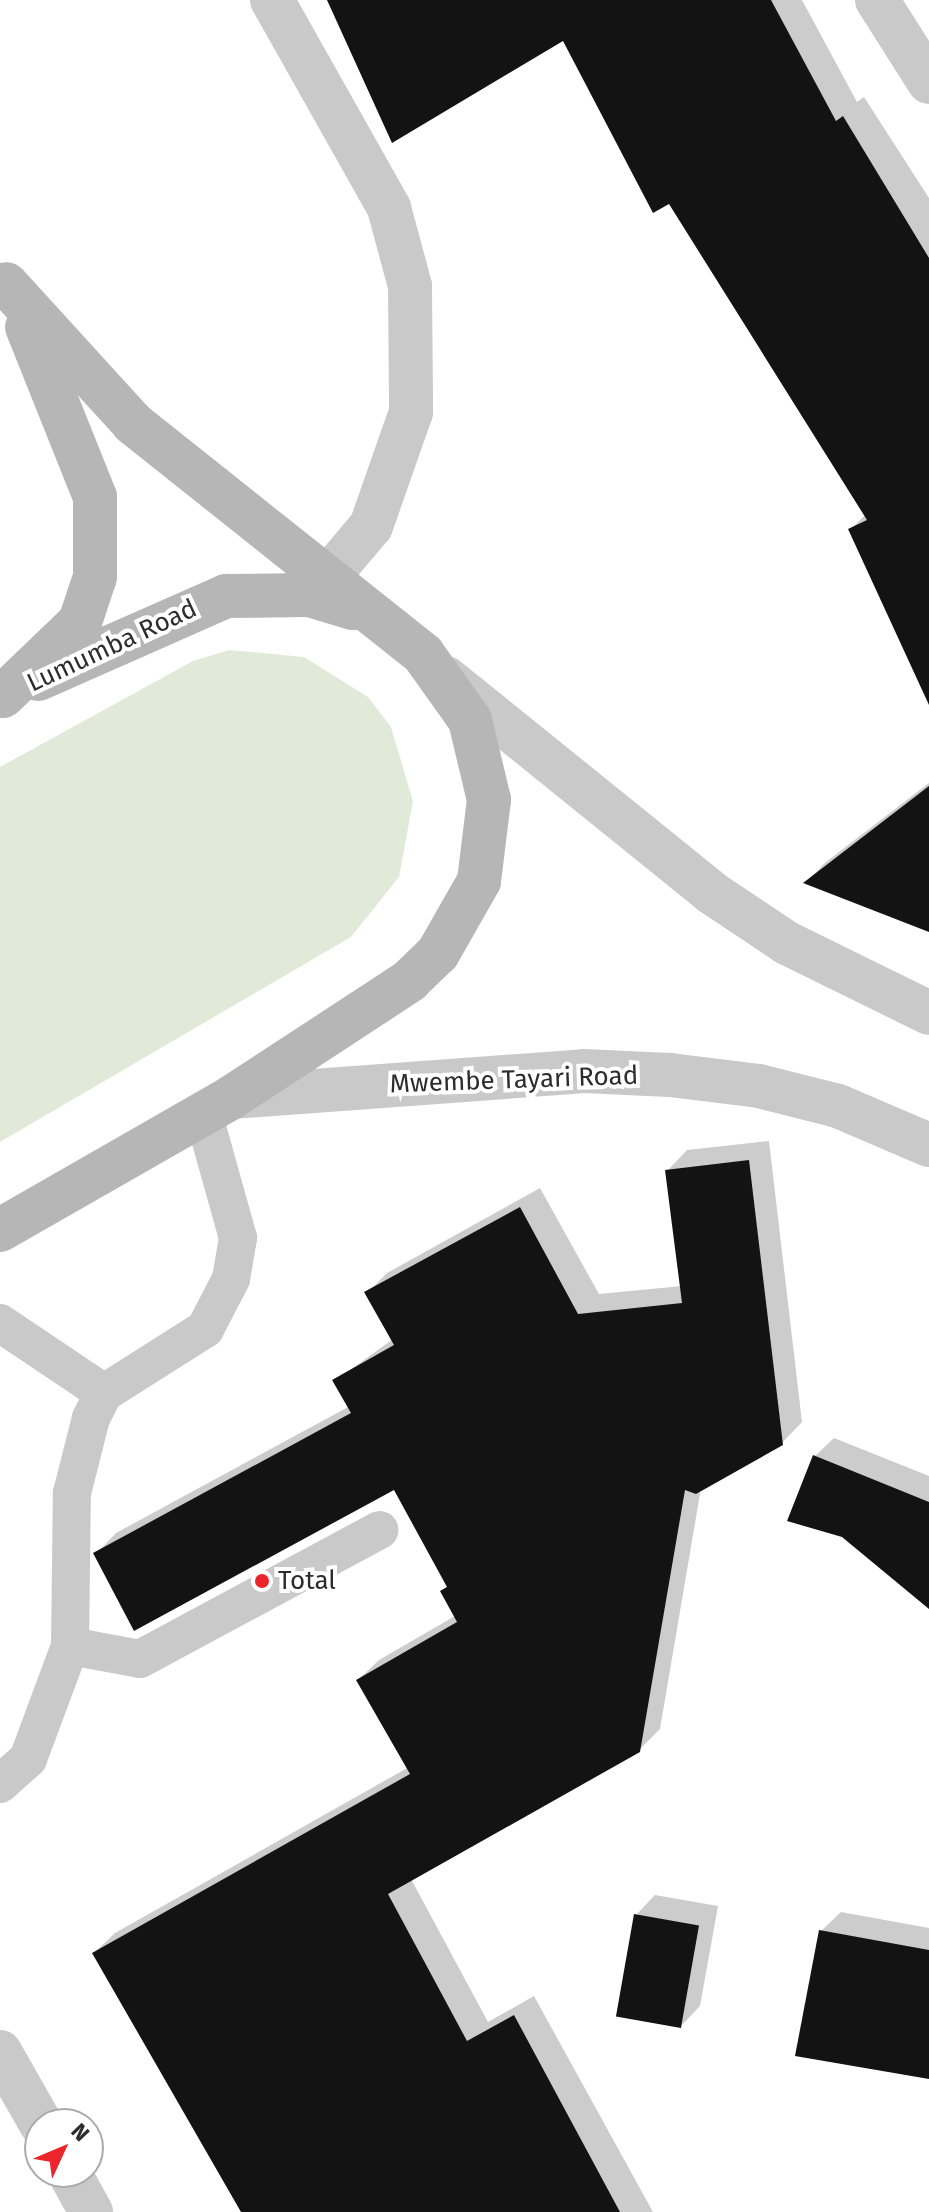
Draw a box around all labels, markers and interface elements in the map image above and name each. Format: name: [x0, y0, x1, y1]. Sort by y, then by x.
street label: Lumumba Road: [22, 593, 202, 699]
street label: Mwembe Tayari Road: [389, 1060, 639, 1100]
place label: Total: [278, 1565, 336, 1597]
marker: Total: [253, 1572, 271, 1590]
north arrow: [24, 2108, 104, 2188]
text: N: [65, 2118, 95, 2147]

